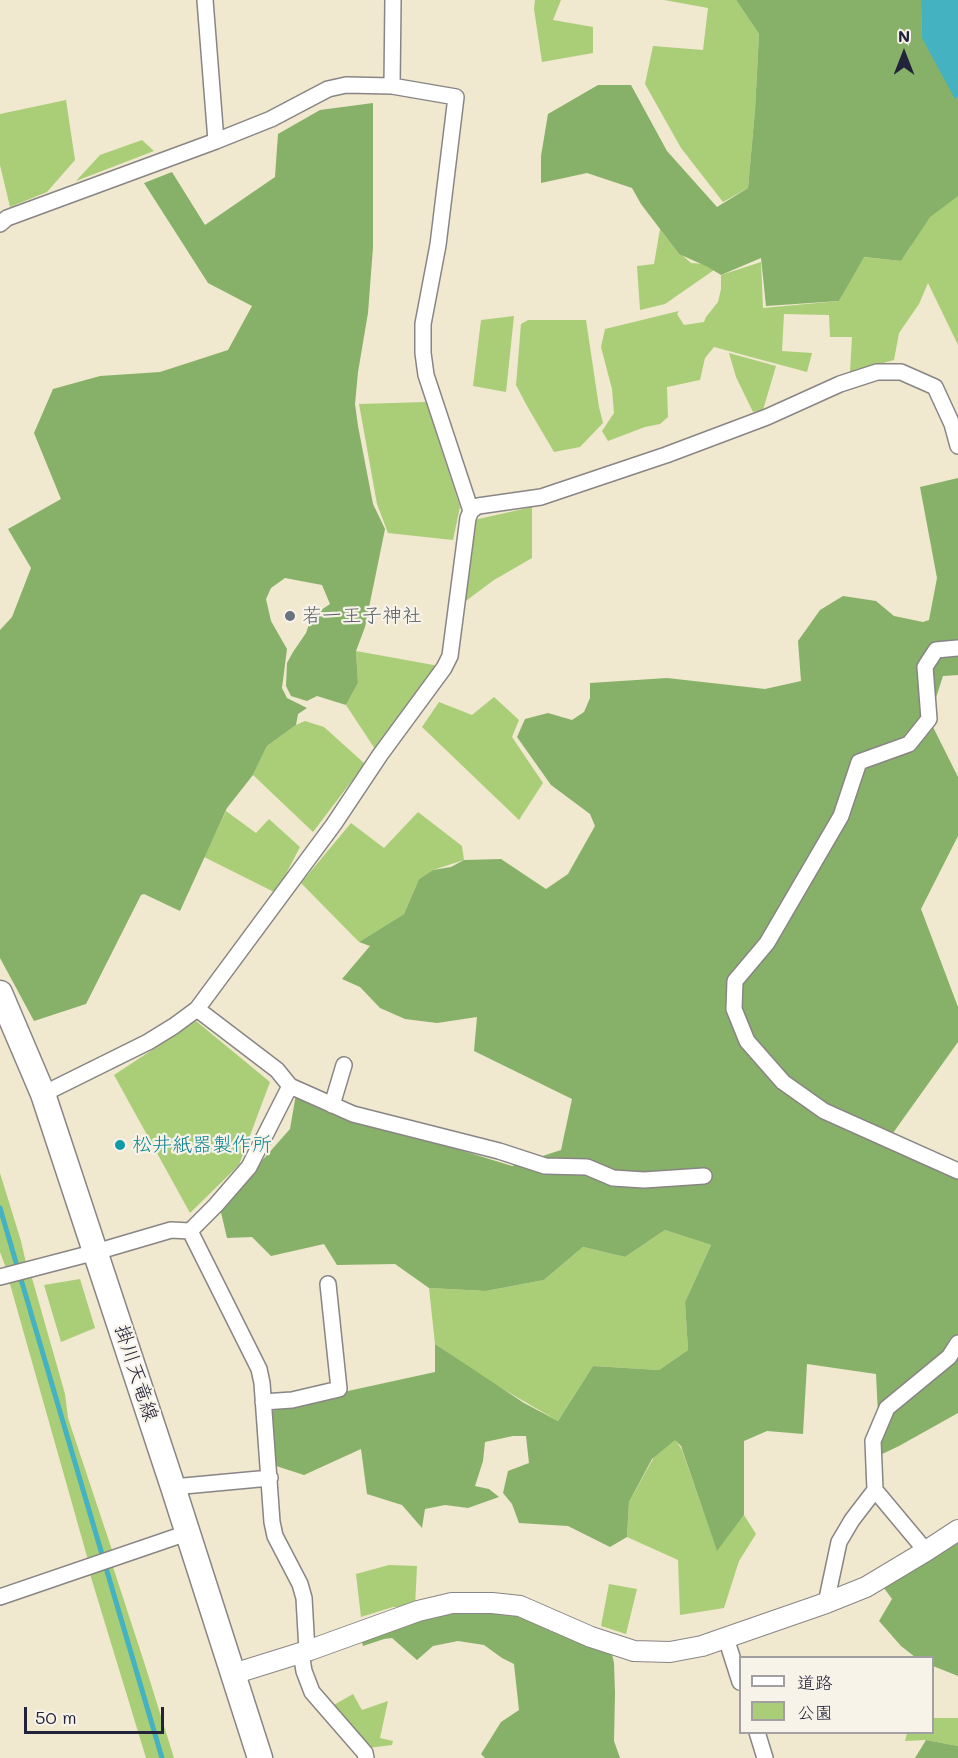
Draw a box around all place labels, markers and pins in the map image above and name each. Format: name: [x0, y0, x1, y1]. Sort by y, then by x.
place label: 若一王子神社: [302, 604, 422, 628]
marker: 若一王子神社: [283, 609, 297, 623]
place label: 松井紙器製作所: [132, 1133, 272, 1157]
marker: 松井紙器製作所: [113, 1138, 127, 1152]

